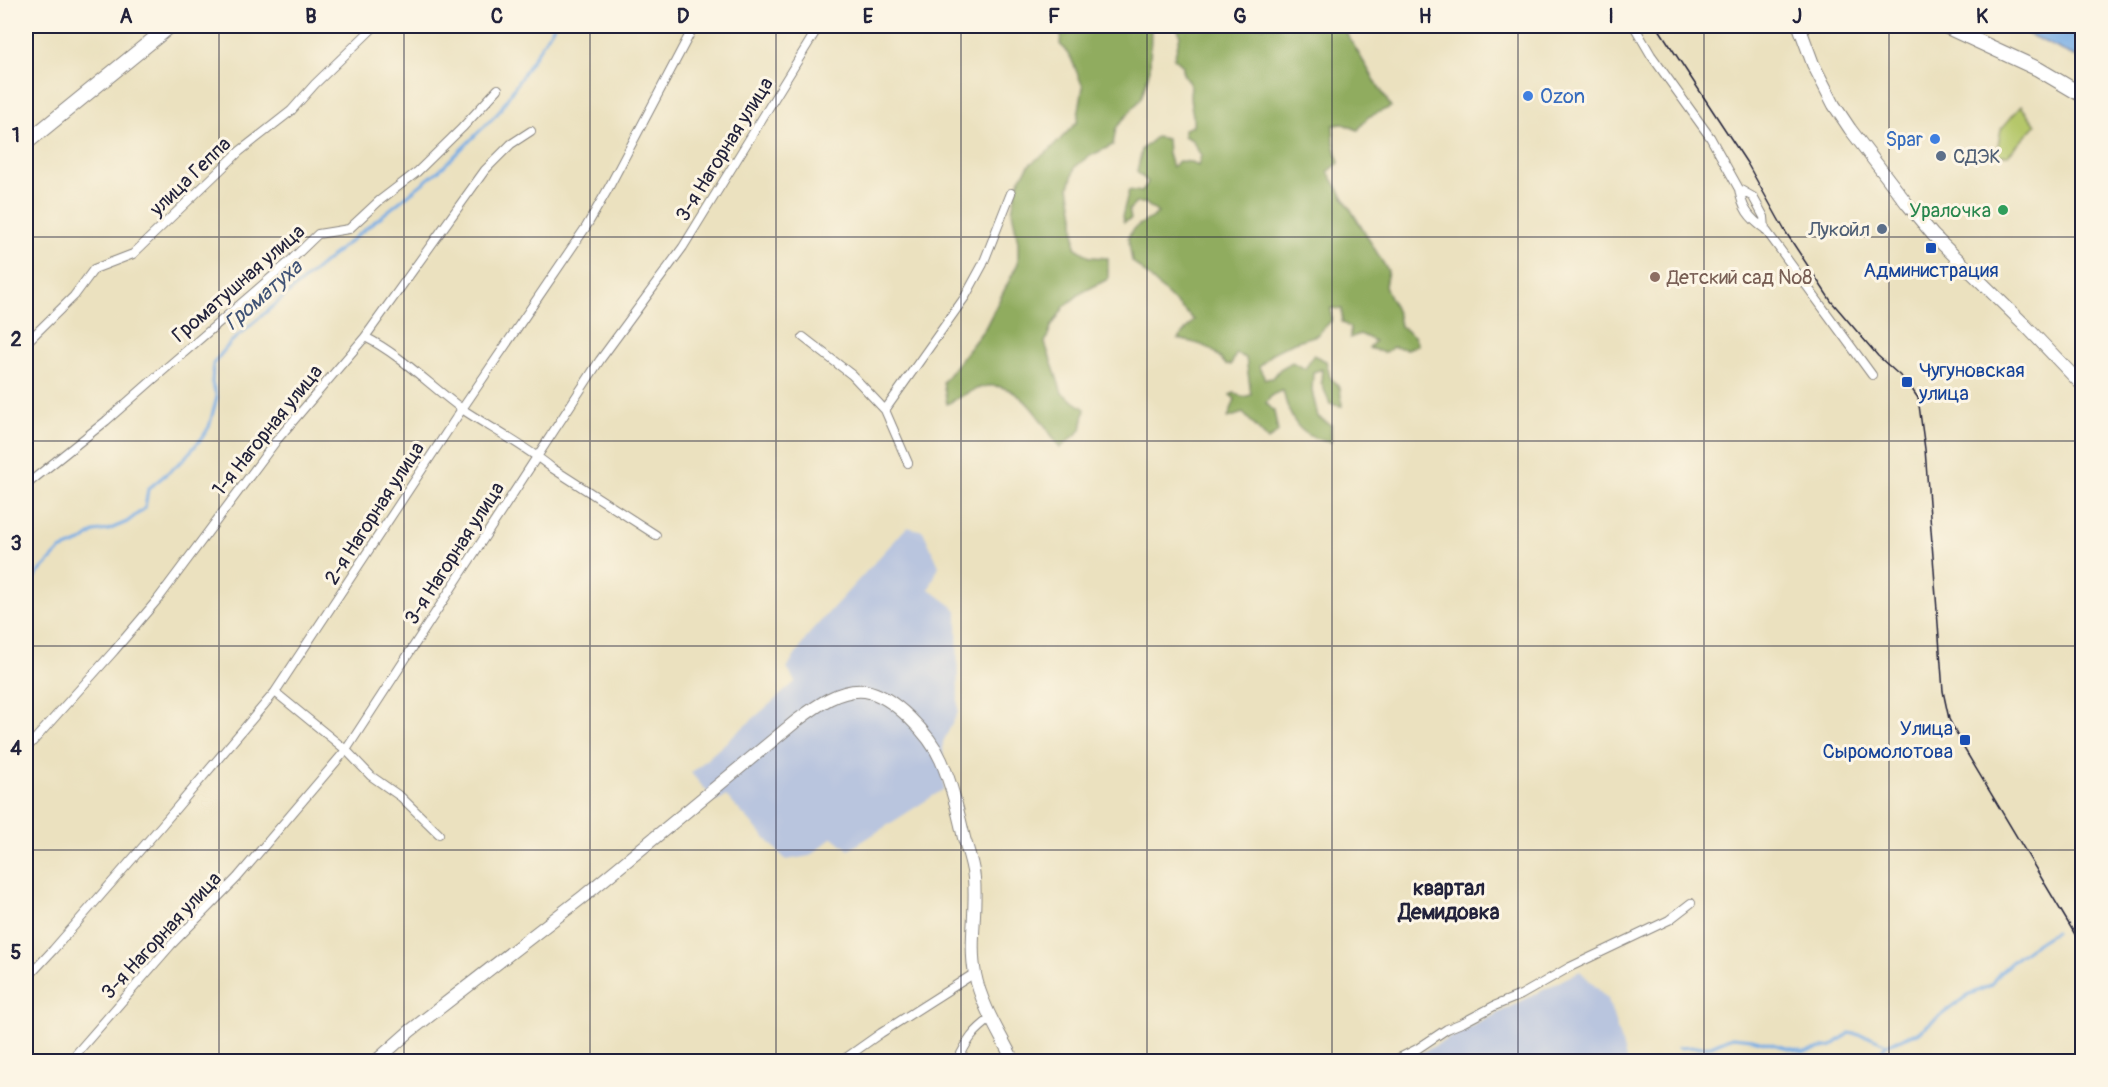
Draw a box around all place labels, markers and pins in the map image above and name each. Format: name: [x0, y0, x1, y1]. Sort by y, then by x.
place label: Ozon: [1540, 84, 1585, 109]
marker: Ozon: [1521, 89, 1535, 103]
place label: Spar: [1885, 127, 1923, 152]
marker: Spar: [1928, 132, 1942, 146]
place label: СДЭК: [1953, 144, 2001, 169]
marker: СДЭК: [1934, 149, 1948, 163]
place label: Уралочка: [1909, 198, 1991, 223]
marker: Уралочка: [1996, 203, 2010, 217]
place label: Лукойл: [1807, 217, 1870, 242]
marker: Лукойл: [1875, 222, 1889, 236]
marker: Администрация: [1924, 241, 1938, 255]
place label: Администрация: [1863, 258, 1999, 283]
place label: Детский сад №8: [1666, 265, 1812, 290]
marker: Детский сад №8: [1648, 270, 1662, 284]
place label: Чугуновская улица: [1918, 358, 2025, 406]
marker: Чугуновская улица: [1900, 375, 1914, 389]
place label: Улица Сыромолотова: [1823, 716, 1953, 764]
marker: Улица Сыромолотова: [1958, 733, 1972, 747]

